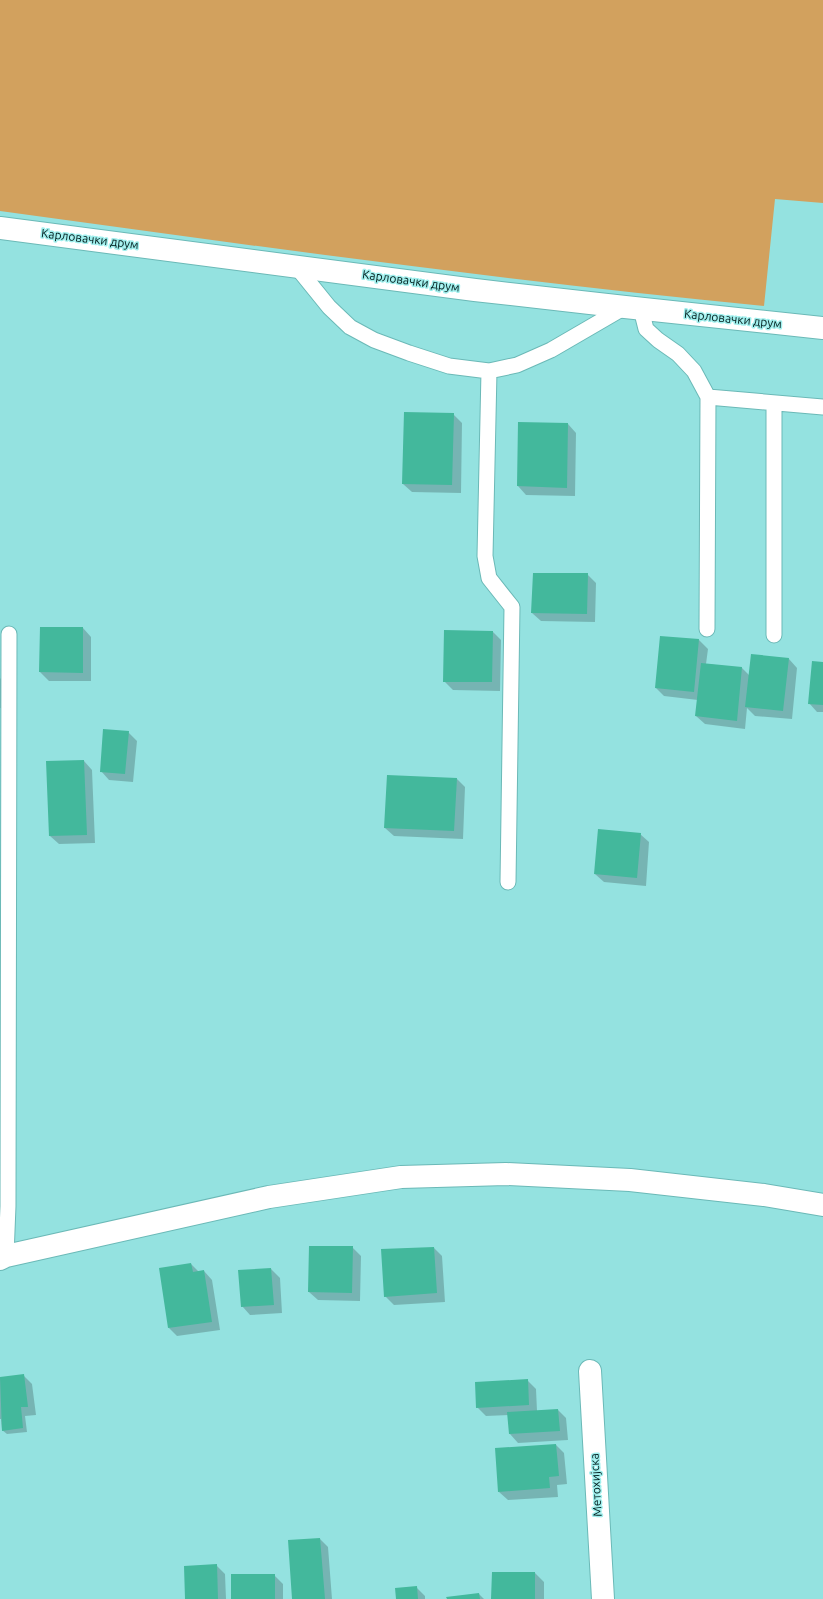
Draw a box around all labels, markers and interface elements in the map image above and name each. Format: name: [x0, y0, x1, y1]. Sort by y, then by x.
street label: Карловачки друм: [41, 226, 140, 251]
street label: Карловачки друм: [362, 267, 461, 294]
street label: Карловачки друм: [684, 307, 783, 330]
street label: Метохијска: [587, 1453, 604, 1517]

